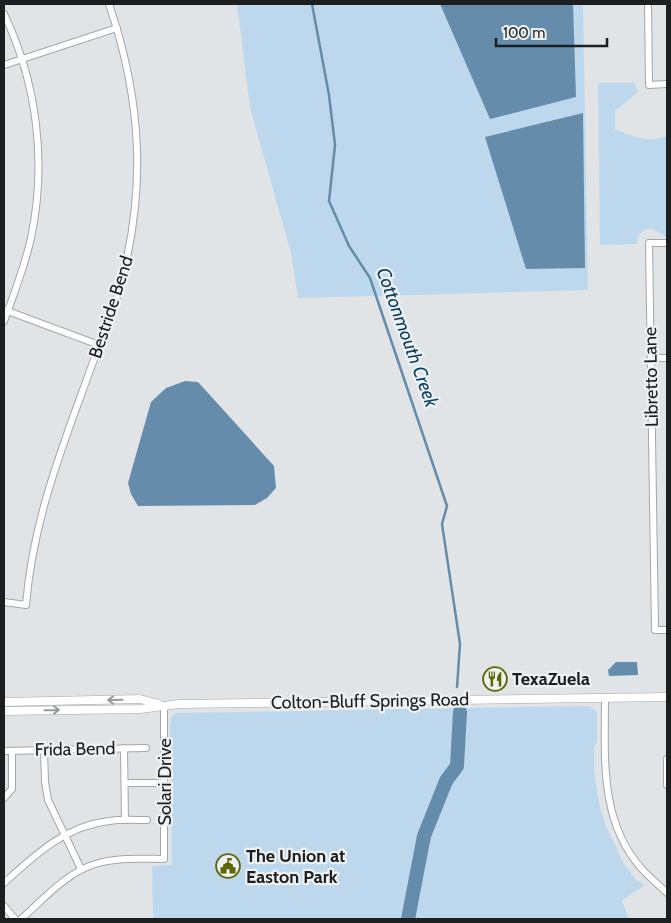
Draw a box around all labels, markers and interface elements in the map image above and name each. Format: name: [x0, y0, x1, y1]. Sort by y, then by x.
scale bar: [496, 15, 607, 47]
text: 100 m: [503, 24, 545, 42]
street label: Bestride Bend: [84, 253, 138, 361]
water label: Cottonmouth Creek: [372, 264, 444, 411]
street label: Libretto Lane: [639, 327, 663, 427]
restaurant icon: TexaZuela: [482, 666, 508, 692]
place label: TexaZuela: [512, 668, 590, 690]
street label: Colton-Bluff Springs Road: [271, 688, 469, 714]
one-way arrow: [108, 695, 124, 705]
one-way arrow: [44, 705, 60, 715]
street label: Frida Bend: [34, 737, 116, 761]
street label: Solari Drive: [154, 738, 176, 826]
place label: The Union at Easton Park: [246, 845, 345, 888]
public building icon: The Union at Easton Park: [215, 853, 241, 879]

